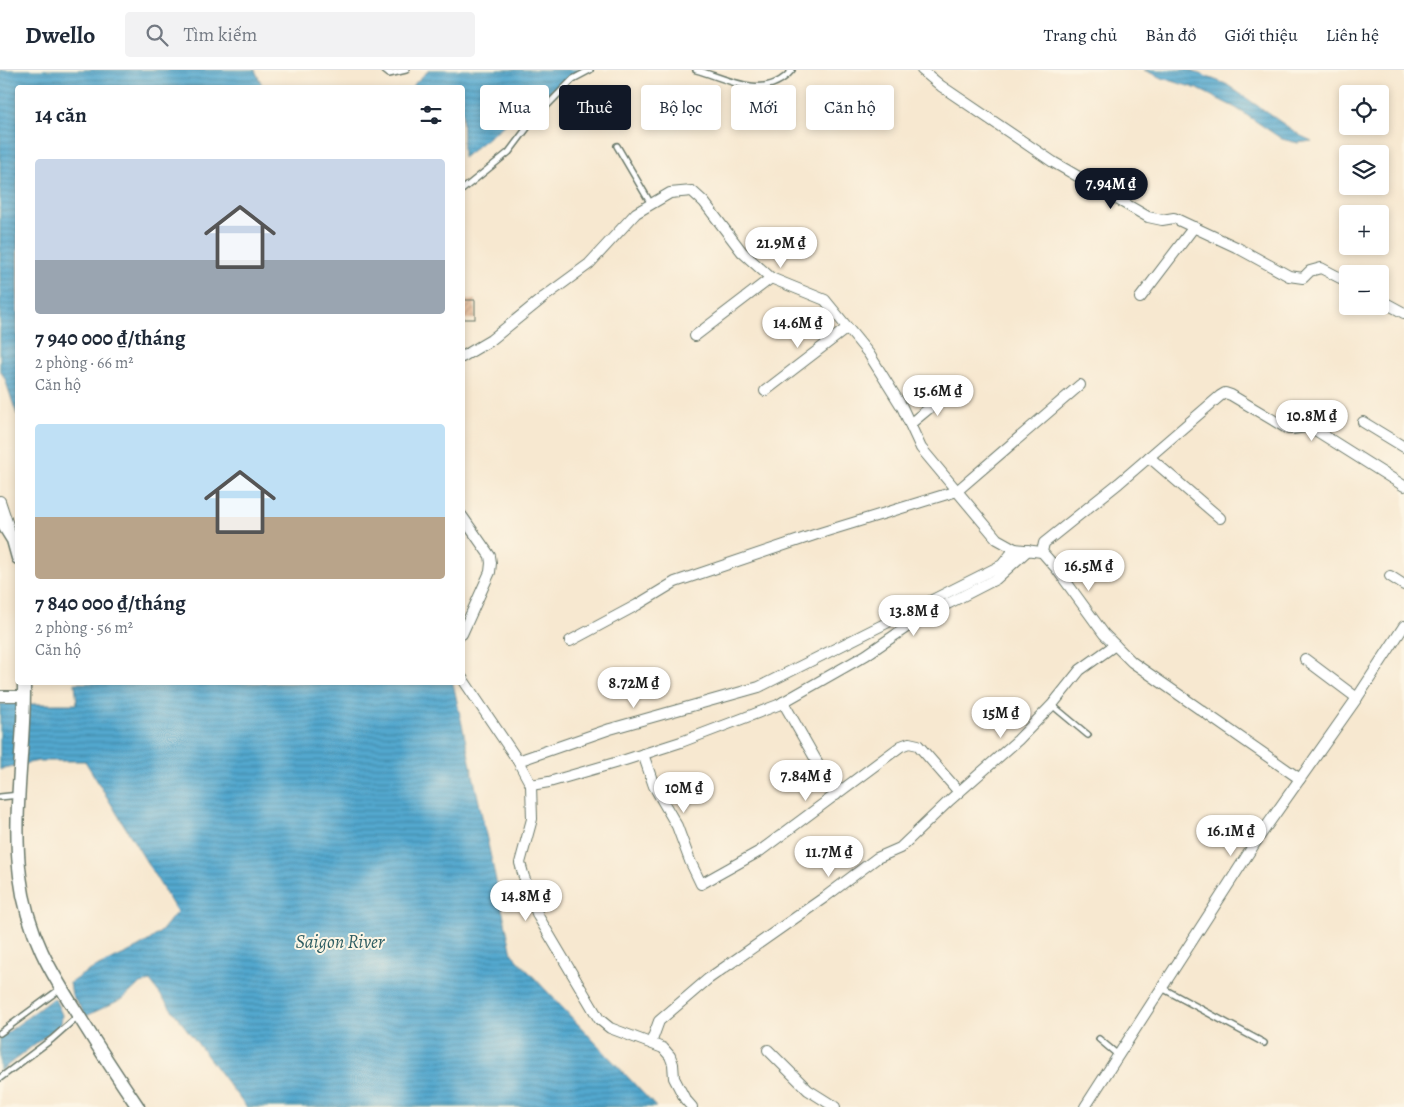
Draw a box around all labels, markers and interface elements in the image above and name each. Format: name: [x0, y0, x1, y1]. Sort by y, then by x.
search box: [125, 12, 475, 57]
text: Dwello: [25, 19, 95, 51]
icon: search: [143, 21, 171, 49]
text: Tìm kiếm: [183, 22, 257, 48]
text: Trang chủ: [1043, 23, 1117, 47]
text: Bản đồ: [1145, 23, 1197, 47]
text: Giới thiệu: [1225, 23, 1298, 47]
text: Liên hệ: [1326, 23, 1379, 47]
chip: Mua: [480, 85, 549, 130]
chip: Thuê: [559, 85, 631, 130]
chip: Bộ lọc: [641, 85, 721, 130]
chip: Mới: [731, 85, 796, 130]
chip: Căn hộ: [806, 85, 894, 130]
map controls: [1339, 85, 1389, 315]
button: locate: [1339, 85, 1389, 135]
text: 14 căn: [35, 101, 87, 129]
icon: filters: [417, 101, 445, 129]
button: layers: [1339, 145, 1389, 195]
pin: 7.94M ₫: [1065, 168, 1157, 210]
text: 7.94M ₫: [1086, 173, 1136, 195]
icon: home: [195, 192, 285, 282]
button: +: [1339, 205, 1389, 255]
pin: 21.9M ₫: [735, 226, 827, 269]
text: 21.9M ₫: [756, 232, 806, 254]
button: −: [1339, 265, 1389, 315]
pin: 14.6M ₫: [752, 306, 844, 349]
text: 14.6M ₫: [773, 312, 823, 334]
text: 7 940 000 ₫/tháng: [35, 324, 185, 352]
text: 2 phòng · 66 m²: [35, 352, 134, 374]
text: Căn hộ: [35, 374, 81, 396]
pin: 15.6M ₫: [892, 374, 984, 417]
text: 15.6M ₫: [914, 380, 962, 402]
pin: 10.8M ₫: [1266, 400, 1358, 442]
text: 10.8M ₫: [1287, 405, 1337, 427]
icon: home: [195, 457, 285, 547]
pin: 16.5M ₫: [1043, 550, 1135, 592]
text: 16.5M ₫: [1065, 555, 1113, 577]
text: 7 840 000 ₫/tháng: [35, 589, 186, 617]
pin: 13.8M ₫: [868, 594, 960, 637]
text: 13.8M ₫: [889, 600, 939, 622]
text: 2 phòng · 56 m²: [35, 617, 133, 639]
text: Căn hộ: [35, 639, 81, 661]
pin: 8.72M ₫: [588, 666, 680, 709]
text: 8.72M ₫: [608, 672, 660, 694]
pin: 15M ₫: [966, 696, 1036, 739]
text: 15M ₫: [983, 702, 1019, 724]
pin: 7.84M ₫: [760, 760, 852, 802]
text: 7.84M ₫: [781, 765, 831, 787]
pin: 10M ₫: [649, 772, 719, 814]
text: 10M ₫: [665, 777, 703, 799]
pin: 16.1M ₫: [1185, 814, 1277, 857]
text: 16.1M ₫: [1207, 820, 1255, 842]
pin: 11.7M ₫: [783, 836, 875, 878]
text: 11.7M ₫: [805, 841, 853, 863]
pin: 14.8M ₫: [480, 880, 572, 922]
text: 14.8M ₫: [501, 885, 551, 907]
water label: Saigon River: [296, 929, 386, 955]

